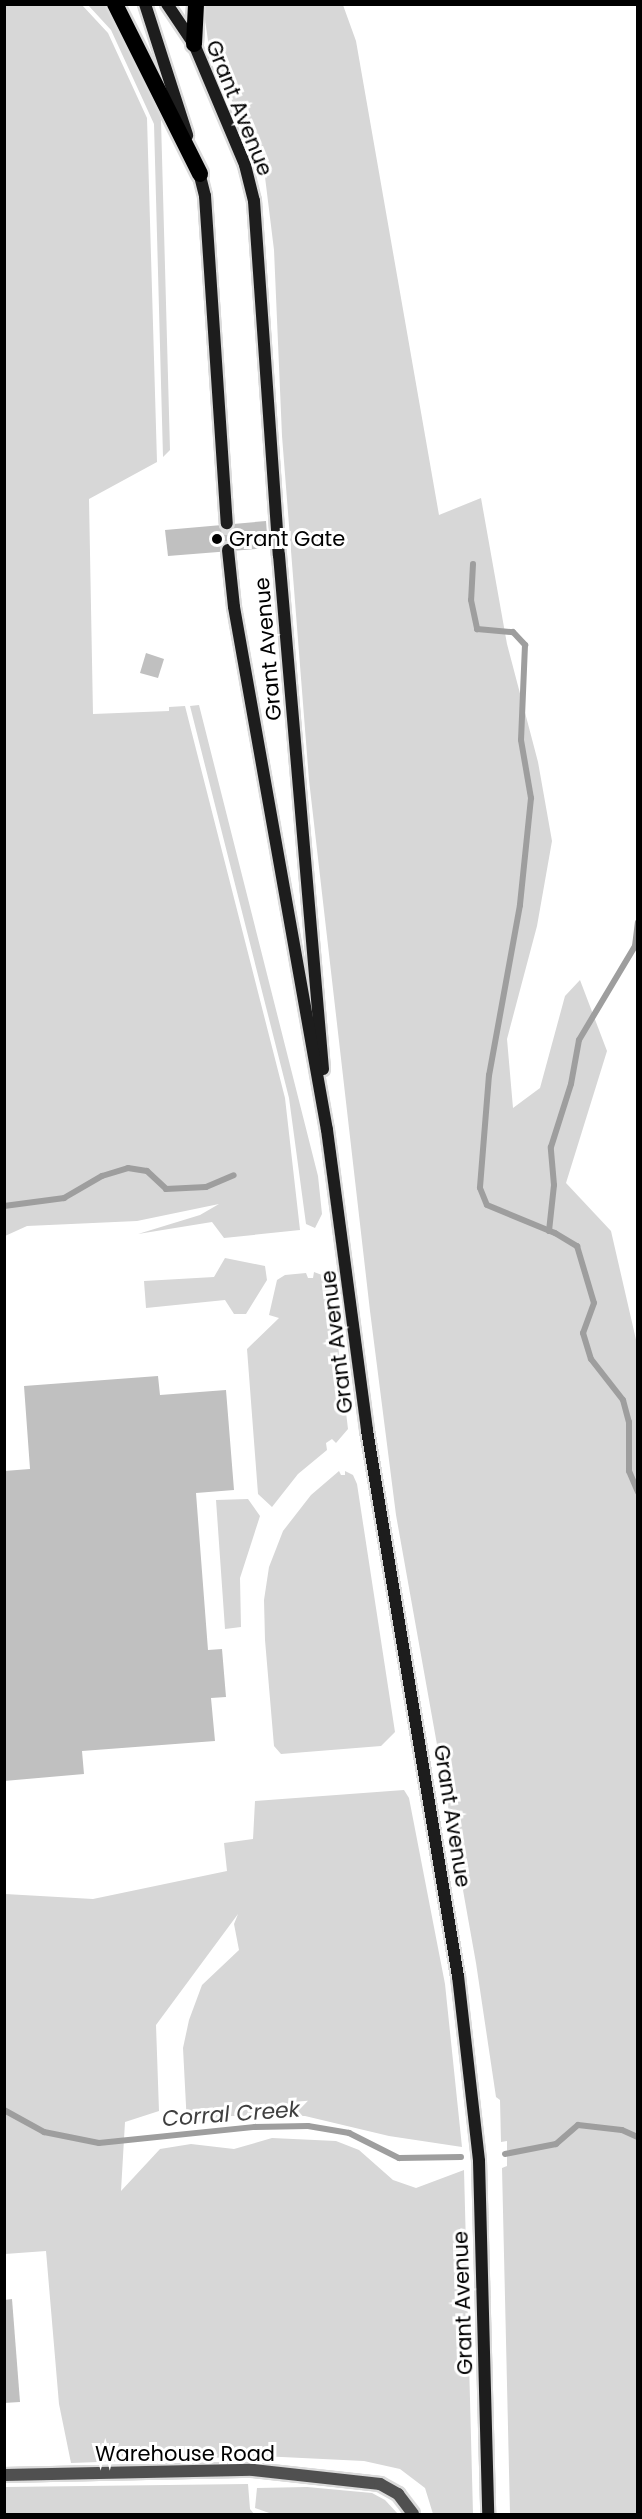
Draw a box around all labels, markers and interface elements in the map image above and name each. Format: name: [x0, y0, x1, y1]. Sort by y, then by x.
street label: Grant Avenue: [200, 37, 278, 179]
place label: Grant Gate: [229, 526, 345, 552]
marker: Grant Gate: [210, 532, 224, 546]
street label: Grant Avenue: [249, 576, 287, 722]
street label: Grant Avenue: [316, 1269, 358, 1415]
street label: Grant Avenue: [428, 1743, 476, 1889]
water label: Corral Creek: [161, 2096, 301, 2132]
street label: Grant Avenue: [448, 2231, 478, 2375]
street label: Warehouse Road: [95, 2441, 275, 2467]

